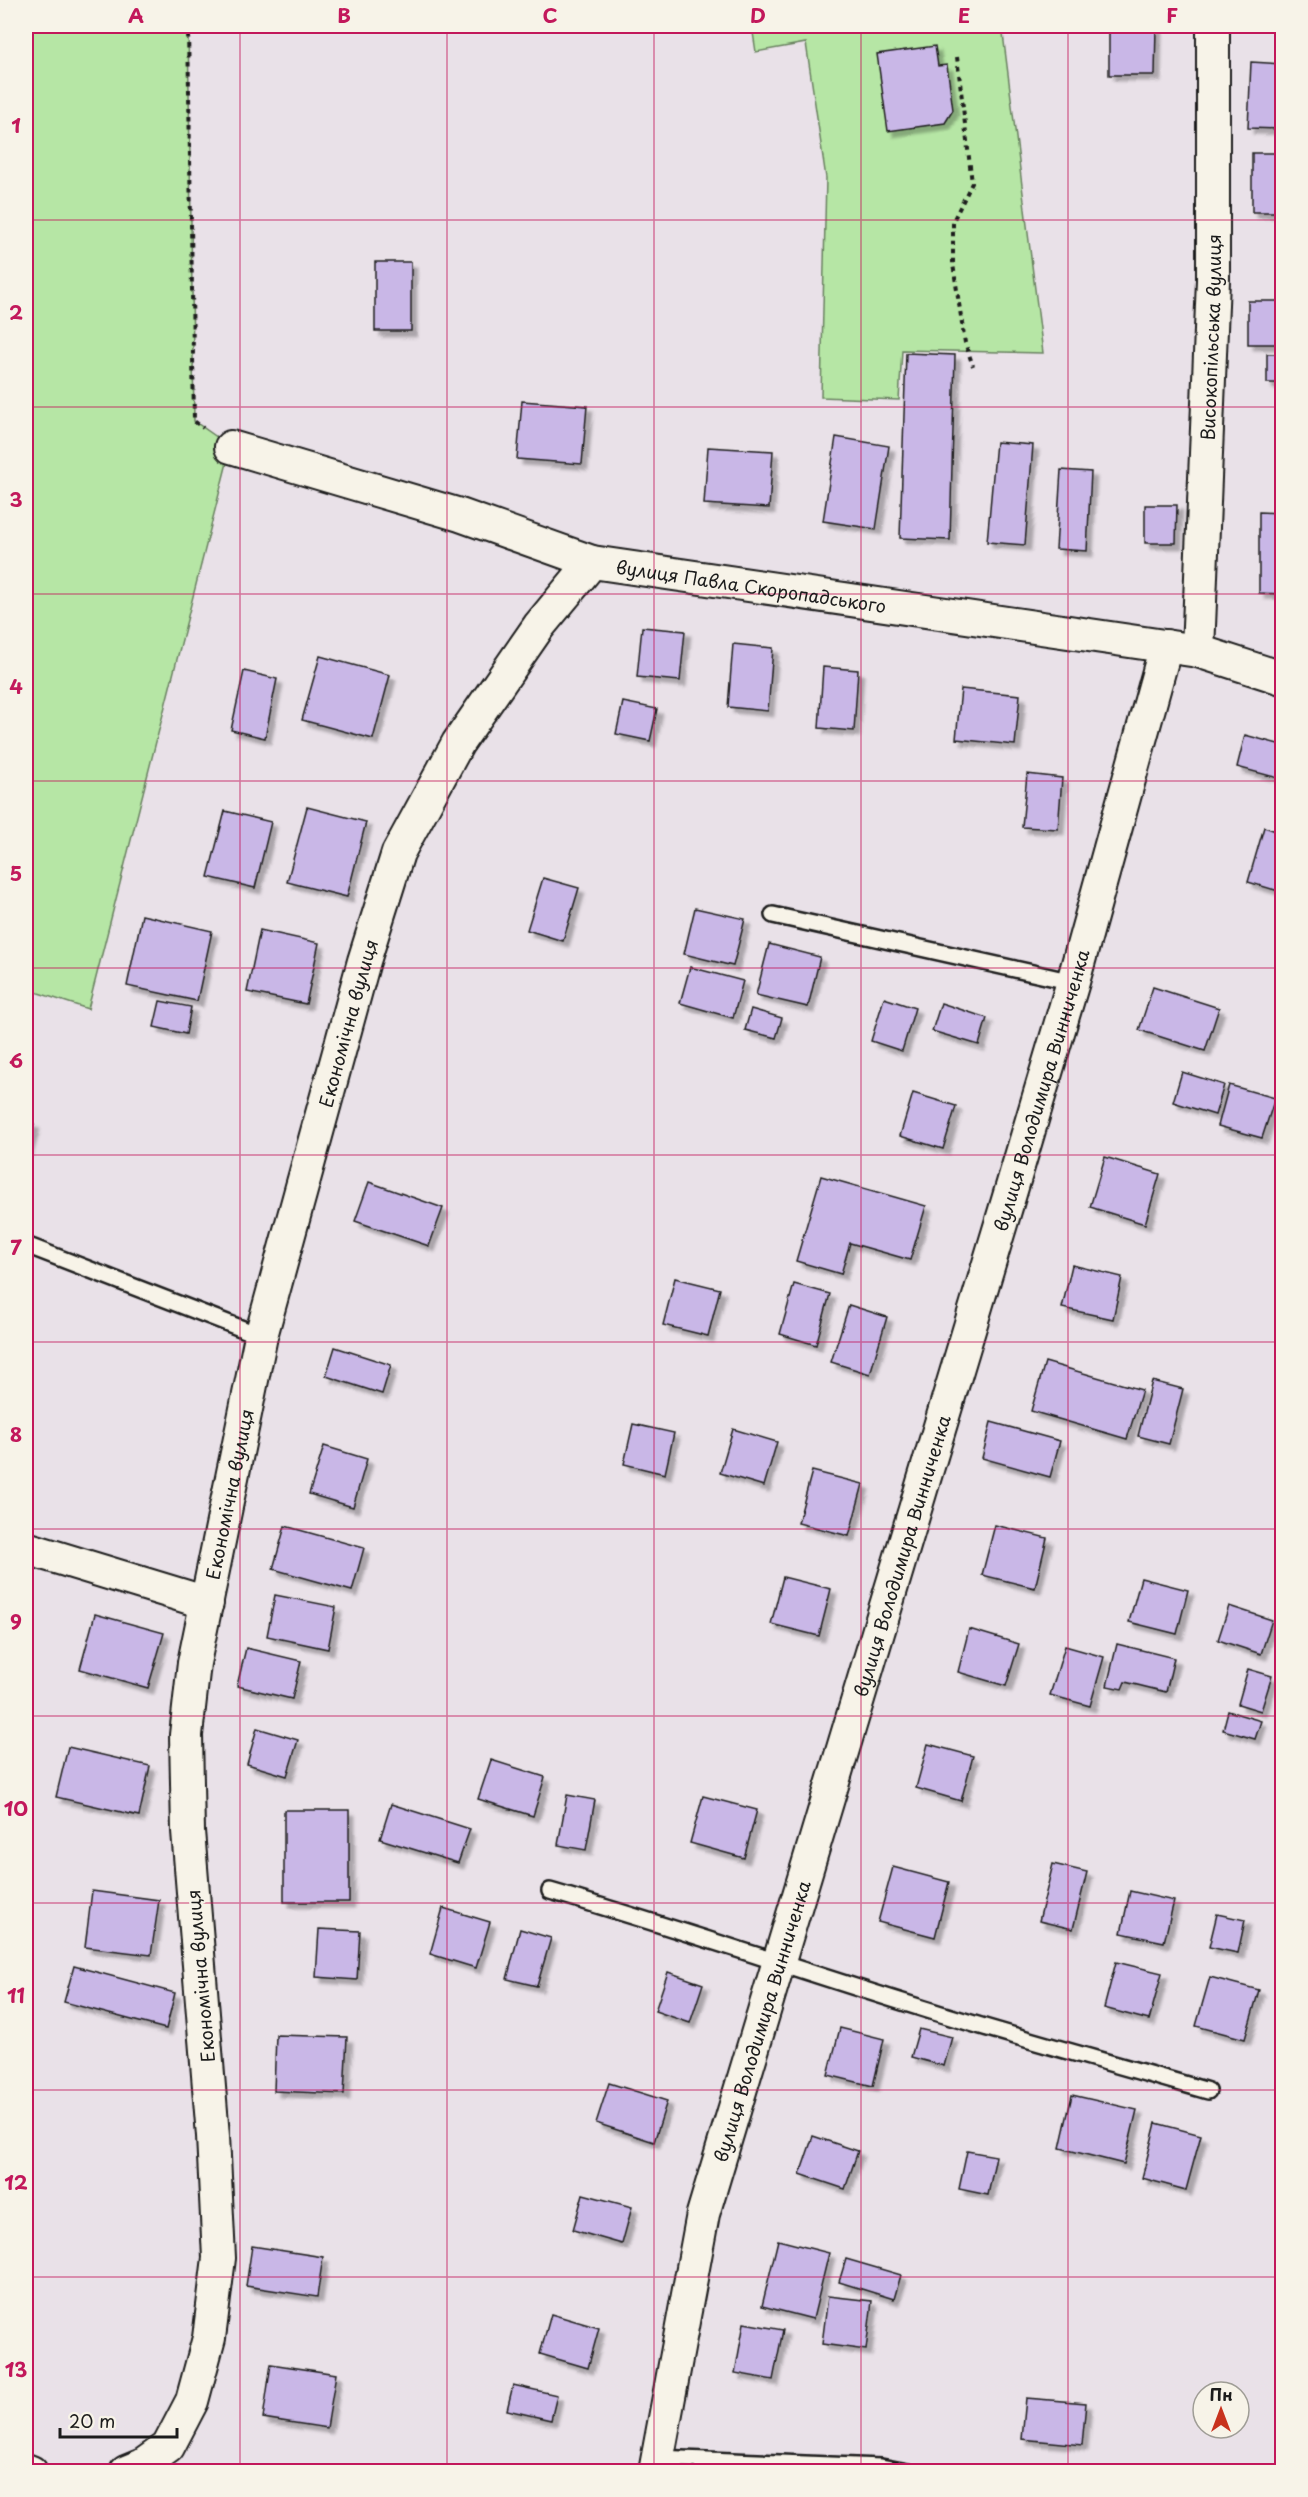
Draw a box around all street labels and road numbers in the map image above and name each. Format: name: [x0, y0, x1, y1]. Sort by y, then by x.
street label: Високопільська вулиця: [1193, 234, 1227, 441]
street label: вулиця Павла Скоропадського: [614, 552, 888, 619]
street label: Економічна вулиця: [311, 935, 384, 1110]
street label: вулиця Володимира Винниченка: [986, 945, 1095, 1234]
street label: Економічна вулиця: [198, 1406, 259, 1582]
street label: вулиця Володимира Винниченка: [846, 1411, 956, 1700]
street label: вулиця Володимира Винниченка: [706, 1876, 816, 2165]
street label: Економічна вулиця: [179, 1888, 221, 2064]

